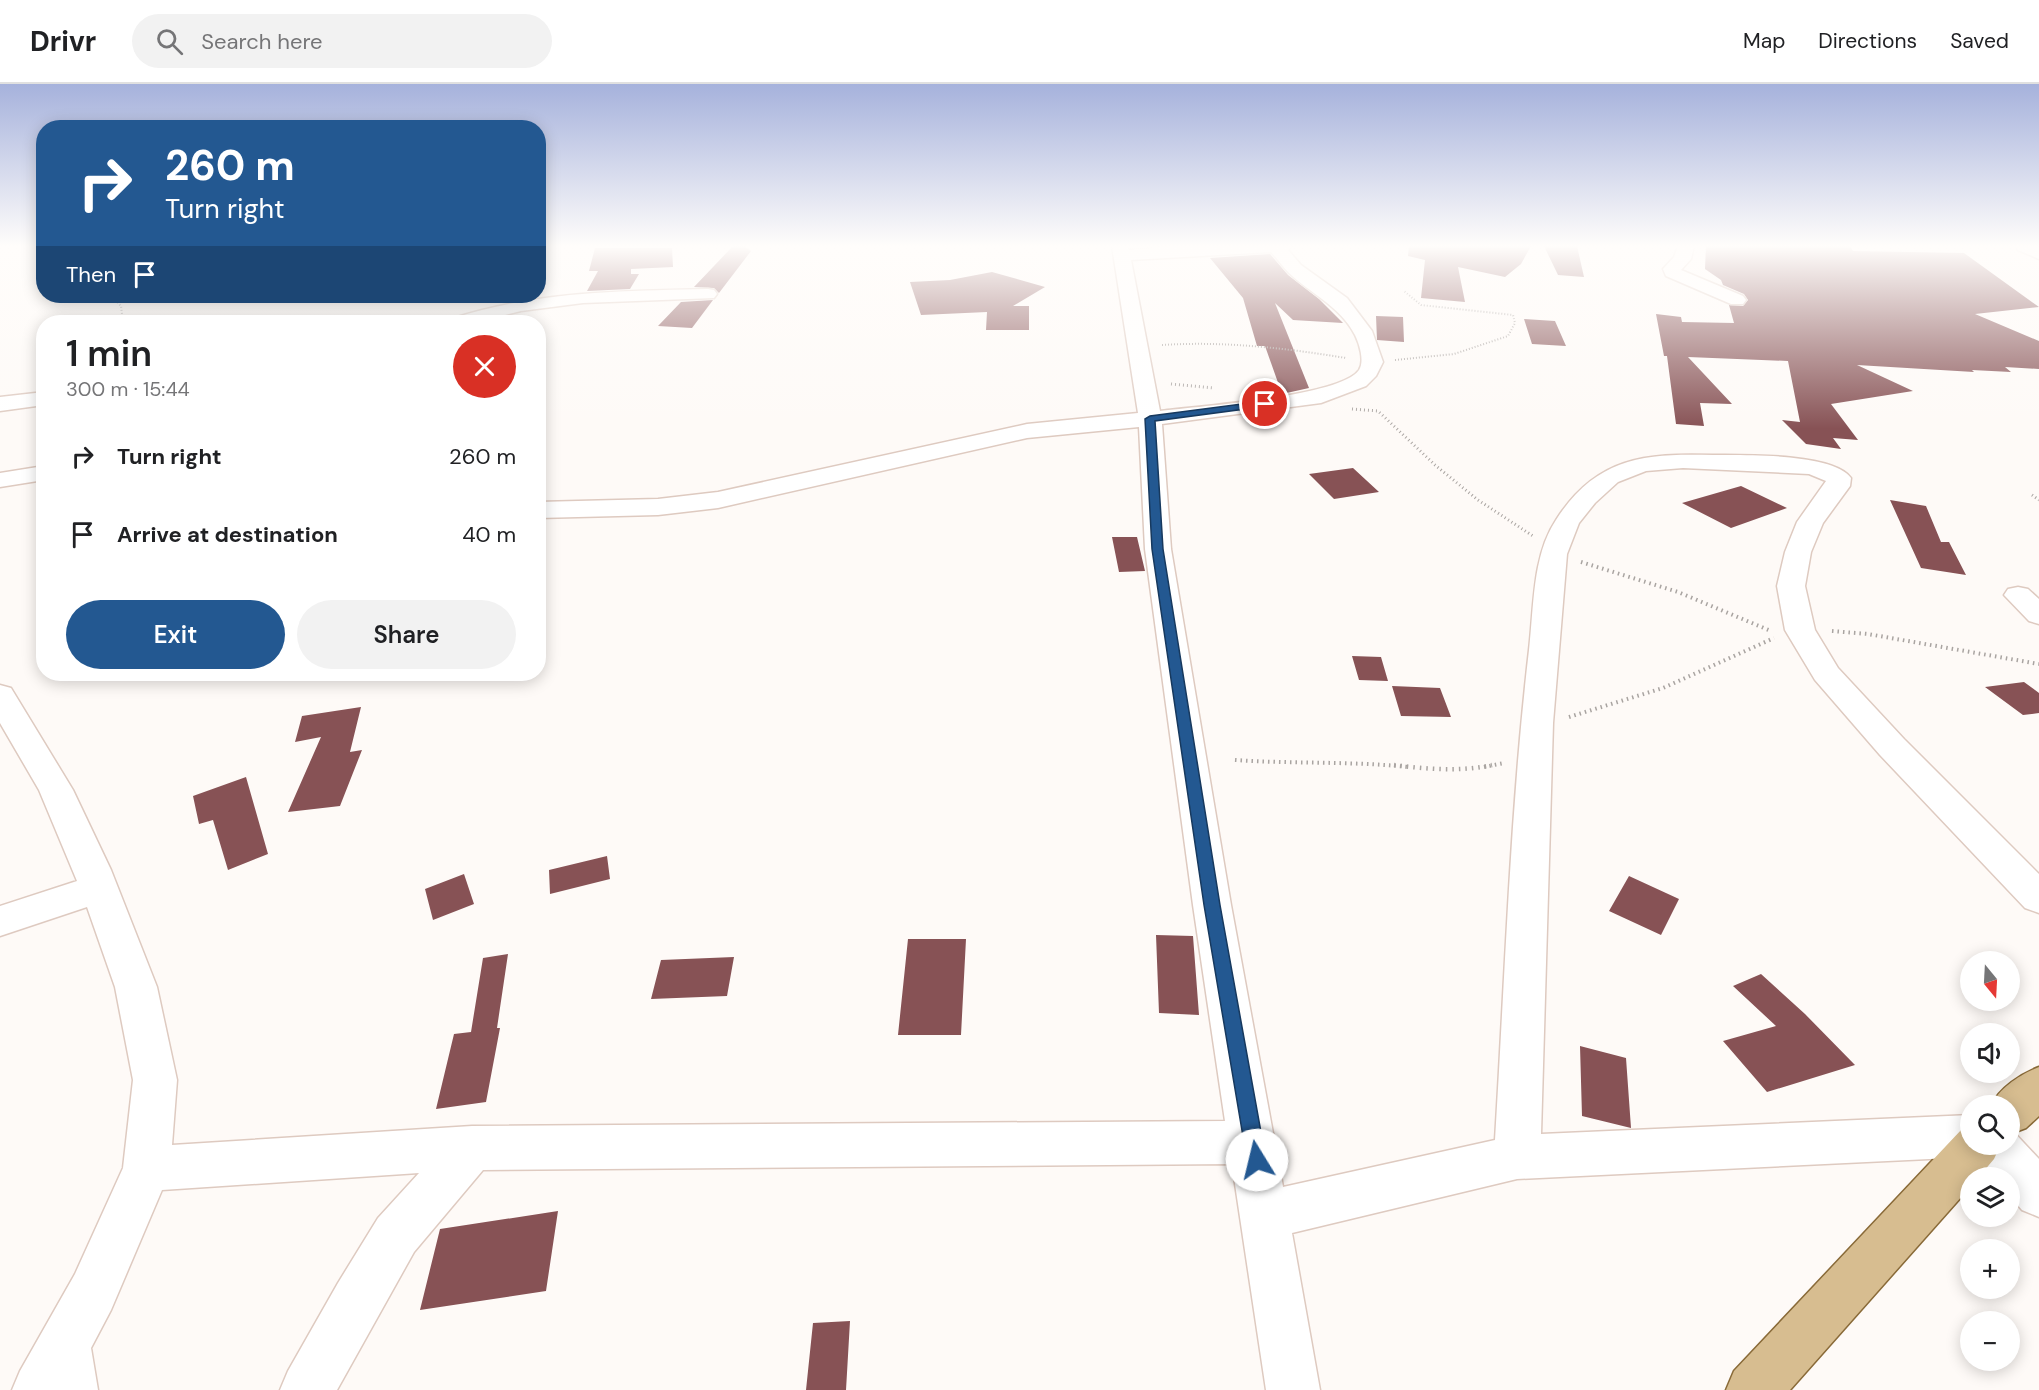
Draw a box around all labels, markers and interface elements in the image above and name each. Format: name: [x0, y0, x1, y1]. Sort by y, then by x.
search box: [132, 14, 552, 68]
text: Drivr: [30, 23, 96, 60]
icon: search: [153, 25, 186, 58]
text: Search here: [201, 27, 323, 56]
text: Map: [1743, 27, 1785, 55]
text: Directions: [1818, 27, 1917, 55]
text: Saved: [1950, 27, 2009, 55]
text: 260 m: [165, 138, 295, 193]
icon: right: [66, 144, 144, 222]
text: Turn right: [165, 191, 285, 226]
icon: arrive: [128, 258, 161, 291]
text: Then: [66, 260, 116, 289]
text: 1 min: [66, 330, 152, 377]
button: close: [453, 335, 516, 398]
text: 300 m · 15:44: [66, 376, 190, 402]
pin: [1239, 378, 1290, 429]
icon: arrive: [1248, 387, 1281, 420]
icon: right: [66, 440, 99, 473]
text: Turn right: [117, 442, 222, 471]
text: 260 m: [449, 442, 516, 471]
icon: arrive: [66, 518, 99, 551]
text: Arrive at destination: [117, 520, 338, 549]
text: 40 m: [462, 520, 516, 549]
button: Exit: [66, 600, 285, 669]
button: Share: [297, 600, 516, 669]
north arrow: [1960, 951, 2020, 1011]
map controls: [1960, 951, 2020, 1371]
button: sound: [1960, 1023, 2020, 1083]
button: search: [1960, 1095, 2020, 1155]
position arrow: [1225, 1128, 1289, 1192]
button: layers: [1960, 1167, 2020, 1227]
button: +: [1960, 1239, 2020, 1299]
button: −: [1960, 1311, 2020, 1371]

